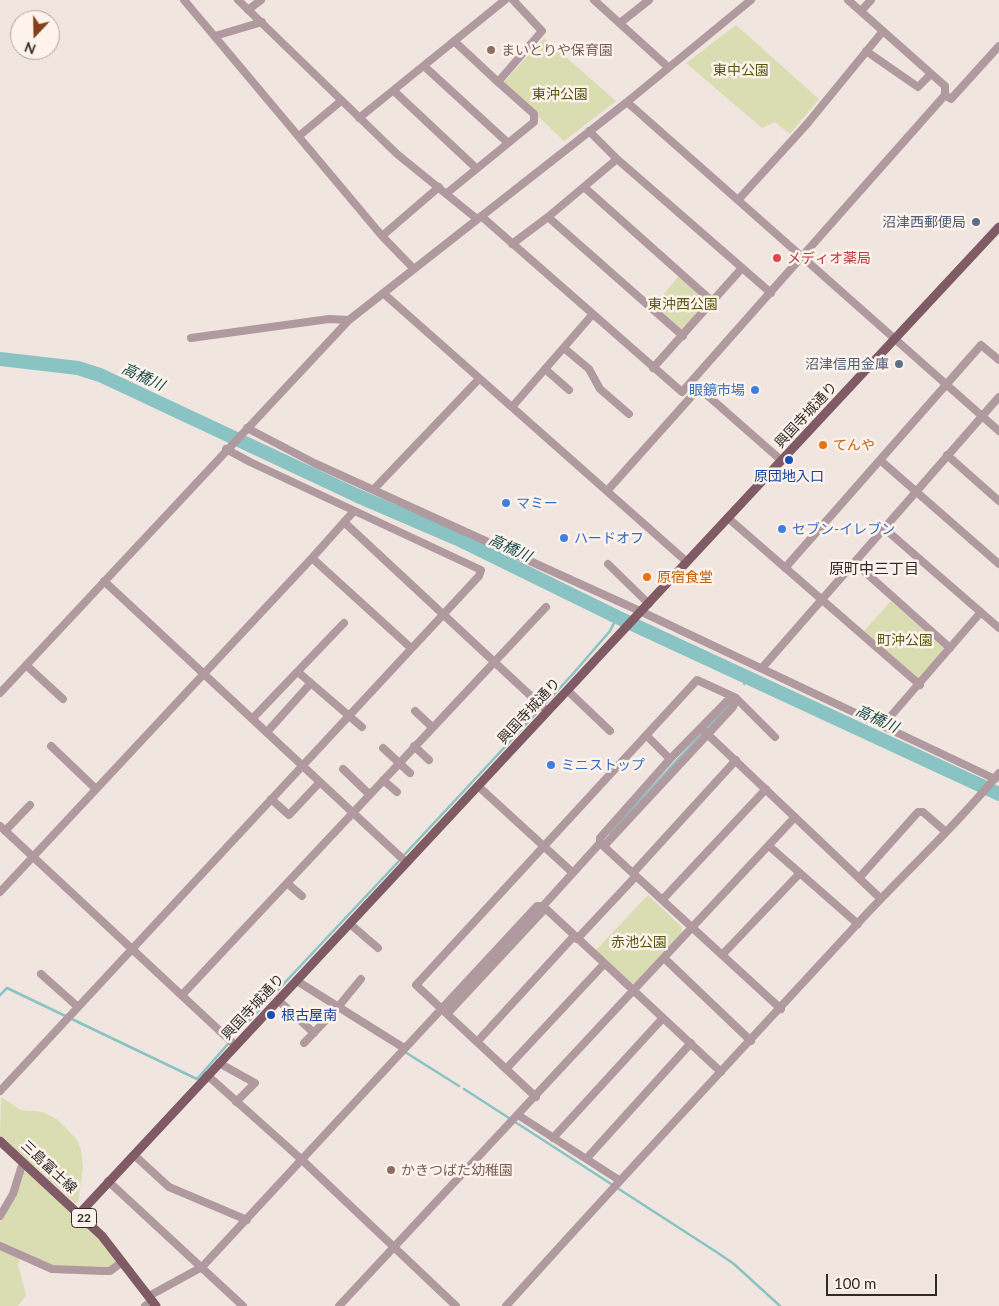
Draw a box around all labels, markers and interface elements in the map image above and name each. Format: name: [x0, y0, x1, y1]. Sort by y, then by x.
north arrow: [10, 10, 60, 60]
text: N: [22, 39, 38, 58]
place label: まいとりや保育園: [501, 42, 613, 58]
marker: まいとりや保育園: [485, 44, 497, 56]
park label: 東中公園: [713, 62, 769, 78]
park label: 東沖公園: [532, 86, 588, 102]
place label: 沼津西郵便局: [882, 214, 966, 230]
marker: 沼津西郵便局: [970, 216, 982, 228]
place label: メディオ薬局: [787, 250, 871, 266]
marker: メディオ薬局: [771, 252, 783, 264]
park label: 東沖西公園: [648, 296, 718, 312]
place label: 沼津信用金庫: [805, 356, 889, 372]
marker: 沼津信用金庫: [893, 358, 905, 370]
water label: 高橋川: [119, 359, 167, 395]
street label: 興国寺城通り: [771, 379, 841, 451]
place label: 眼鏡市場: [689, 382, 745, 398]
marker: 眼鏡市場: [749, 384, 761, 396]
place label: てんや: [833, 437, 875, 453]
marker: てんや: [817, 439, 829, 451]
marker: 原団地入口: [783, 454, 795, 466]
place label: 原団地入口: [754, 468, 824, 484]
place label: マミー: [516, 495, 558, 511]
marker: マミー: [500, 497, 512, 509]
place label: セブン-イレブン: [792, 521, 895, 537]
marker: セブン-イレブン: [776, 523, 788, 535]
water label: 高橋川: [486, 530, 534, 566]
place label: ハードオフ: [574, 530, 644, 546]
marker: ハードオフ: [558, 532, 570, 544]
district label: 原町中三丁目: [829, 560, 919, 578]
place label: 原宿食堂: [657, 569, 713, 585]
marker: 原宿食堂: [641, 571, 653, 583]
park label: 町沖公園: [877, 632, 933, 648]
street label: 興国寺城通り: [494, 675, 564, 747]
water label: 高橋川: [853, 701, 901, 737]
place label: ミニストップ: [561, 757, 645, 773]
marker: ミニストップ: [545, 759, 557, 771]
park label: 赤池公園: [611, 934, 667, 950]
street label: 興国寺城通り: [218, 971, 288, 1043]
place label: 根古屋南: [281, 1007, 337, 1023]
marker: 根古屋南: [265, 1009, 277, 1021]
street label: 三島富士線: [18, 1137, 80, 1197]
place label: かきつばた幼稚園: [401, 1162, 513, 1178]
marker: かきつばた幼稚園: [385, 1164, 397, 1176]
road number: 22: [72, 1208, 96, 1228]
scale bar: [829, 1264, 940, 1296]
text: 100 m: [834, 1274, 876, 1292]

